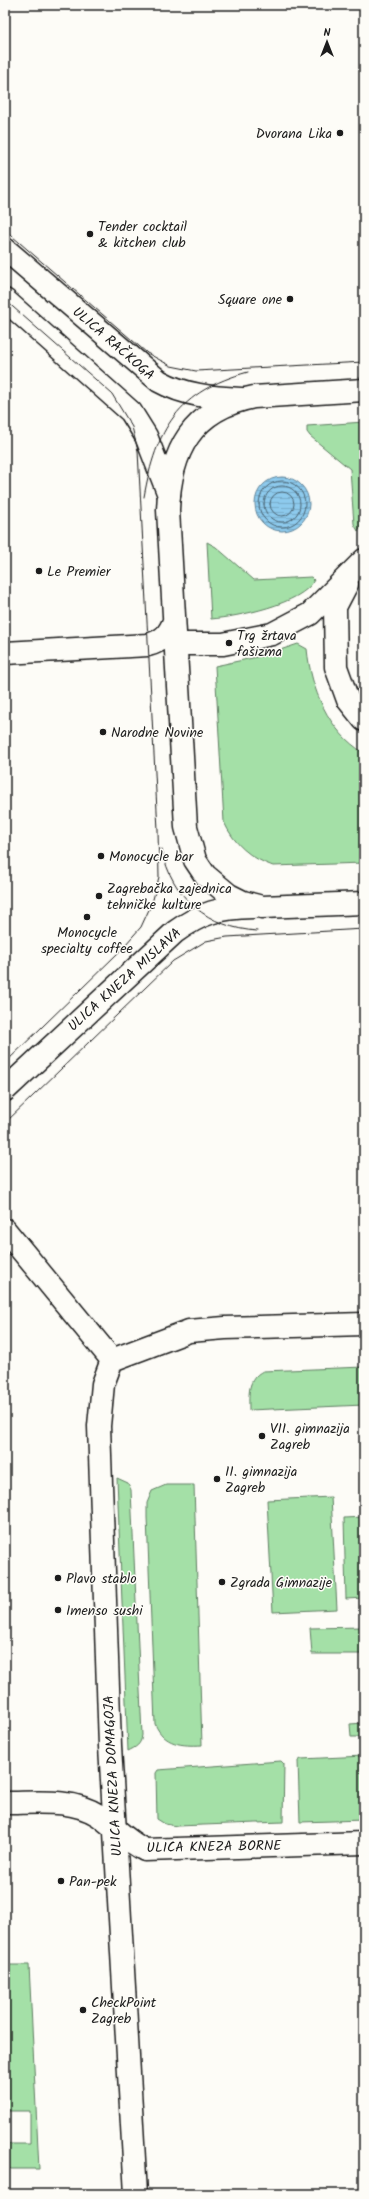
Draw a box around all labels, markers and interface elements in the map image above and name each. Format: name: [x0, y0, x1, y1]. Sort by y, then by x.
north arrow: [307, 22, 347, 62]
text: N: [324, 24, 331, 42]
place label: Dvorana Lika: [256, 123, 332, 145]
marker: Dvorana Lika: [335, 128, 345, 138]
place label: Tender cocktail & kitchen club: [98, 216, 187, 254]
marker: Tender cocktail & kitchen club: [85, 229, 95, 239]
place label: Square one: [218, 289, 283, 311]
marker: Square one: [285, 294, 295, 304]
street label: ULICA RAČKOGA: [67, 302, 159, 386]
place label: Le Premier: [47, 561, 112, 583]
marker: Le Premier: [34, 566, 44, 576]
place label: Trg žrtava fašizma: [237, 625, 297, 663]
marker: Trg žrtava fašizma: [224, 638, 234, 648]
place label: Narodne Novine: [111, 722, 204, 744]
marker: Narodne Novine: [98, 727, 108, 737]
place label: Monocycle bar: [109, 846, 194, 868]
marker: Monocycle bar: [96, 851, 106, 861]
place label: Zagrebačka zajednica tehničke kulture: [107, 878, 232, 916]
marker: Zagrebačka zajednica tehničke kulture: [94, 891, 104, 901]
marker: Monocycle specialty coffee: [82, 912, 92, 922]
place label: Monocycle specialty coffee: [41, 922, 134, 960]
street label: ULICA KNEZA MISLAVA: [63, 923, 186, 1037]
place label: VII. gimnazija Zagreb: [270, 1418, 350, 1456]
marker: VII. gimnazija Zagreb: [257, 1431, 267, 1441]
place label: II. gimnazija Zagreb: [225, 1461, 297, 1499]
marker: II. gimnazija Zagreb: [212, 1474, 222, 1484]
place label: Plavo stablo: [66, 1568, 137, 1590]
place label: Zgrada Gimnazije: [230, 1572, 333, 1594]
marker: Plavo stablo: [53, 1573, 63, 1583]
marker: Zgrada Gimnazije: [217, 1577, 227, 1587]
place label: Imenso sushi: [66, 1600, 143, 1622]
marker: Imenso sushi: [53, 1605, 63, 1615]
street label: ULICA KNEZA DOMAGOJA: [98, 1695, 128, 1857]
street label: ULICA KNEZA BORNE: [146, 1835, 282, 1859]
place label: Pan-pek: [69, 1871, 117, 1893]
marker: Pan-pek: [56, 1876, 66, 1886]
place label: CheckPoint Zagreb: [91, 1992, 157, 2030]
marker: CheckPoint Zagreb: [78, 2005, 88, 2015]

